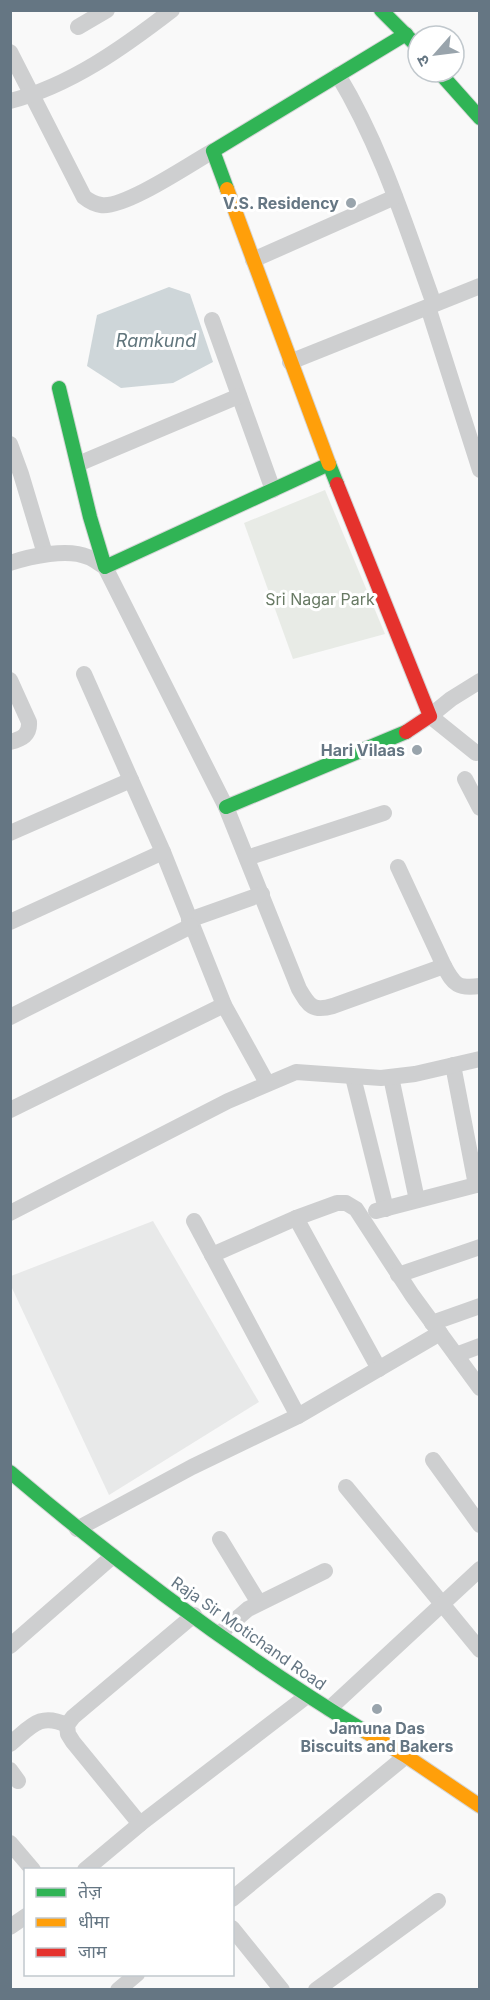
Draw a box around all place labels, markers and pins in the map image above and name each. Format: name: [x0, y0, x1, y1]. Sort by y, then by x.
place label: V.S. Residency: [223, 193, 339, 213]
marker: V.S. Residency: [344, 196, 358, 210]
place label: Hari Vilaas: [321, 740, 405, 760]
marker: Hari Vilaas: [410, 743, 424, 757]
marker: Jamuna Das Biscuits and Bakers: [370, 1702, 384, 1716]
place label: Jamuna Das Biscuits and Bakers: [300, 1718, 454, 1756]

